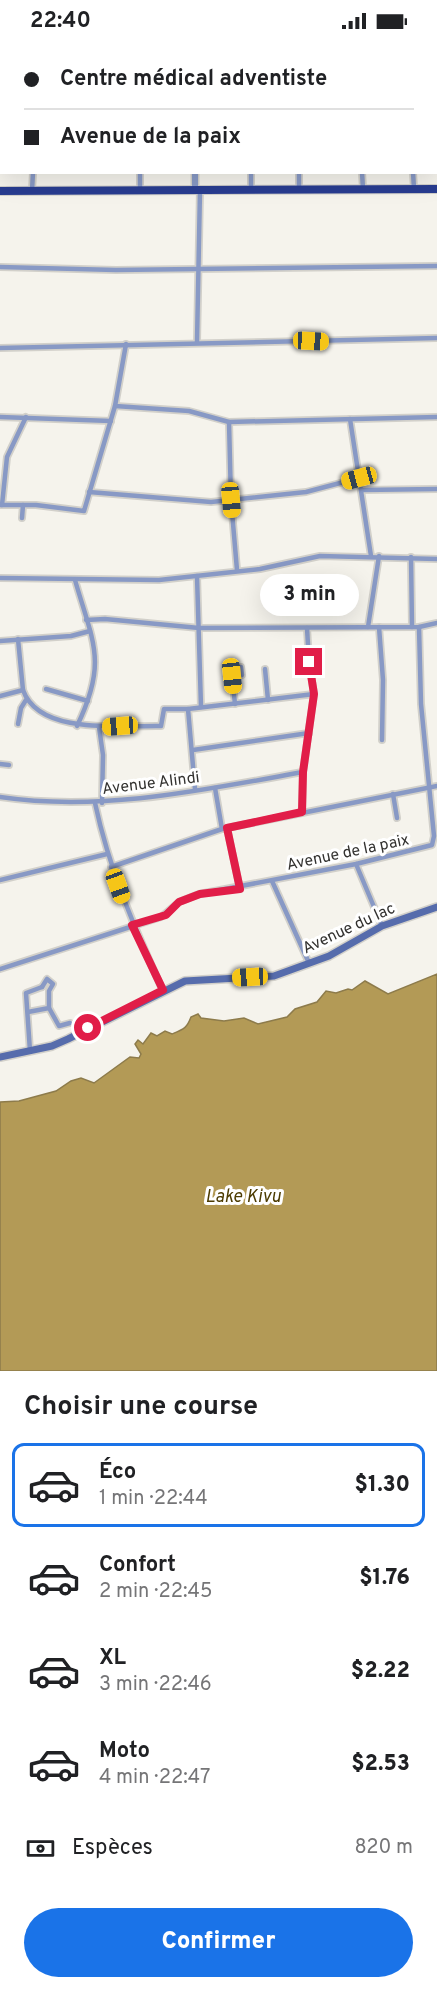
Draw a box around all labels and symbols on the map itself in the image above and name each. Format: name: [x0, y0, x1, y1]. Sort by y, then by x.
car: [293, 331, 329, 351]
car: [339, 465, 379, 491]
car: [220, 481, 242, 519]
callout: 3 min: [260, 575, 358, 617]
route end: [295, 648, 322, 675]
car: [221, 657, 243, 695]
car: [101, 716, 139, 736]
street label: Avenue Alindi: [101, 768, 201, 800]
street label: Avenue de la paix: [285, 830, 411, 876]
car: [103, 866, 133, 906]
street label: Avenue du lac: [300, 899, 398, 959]
car: [232, 967, 268, 987]
route start: [74, 1014, 101, 1041]
water label: Lake Kivu: [205, 1186, 281, 1209]

